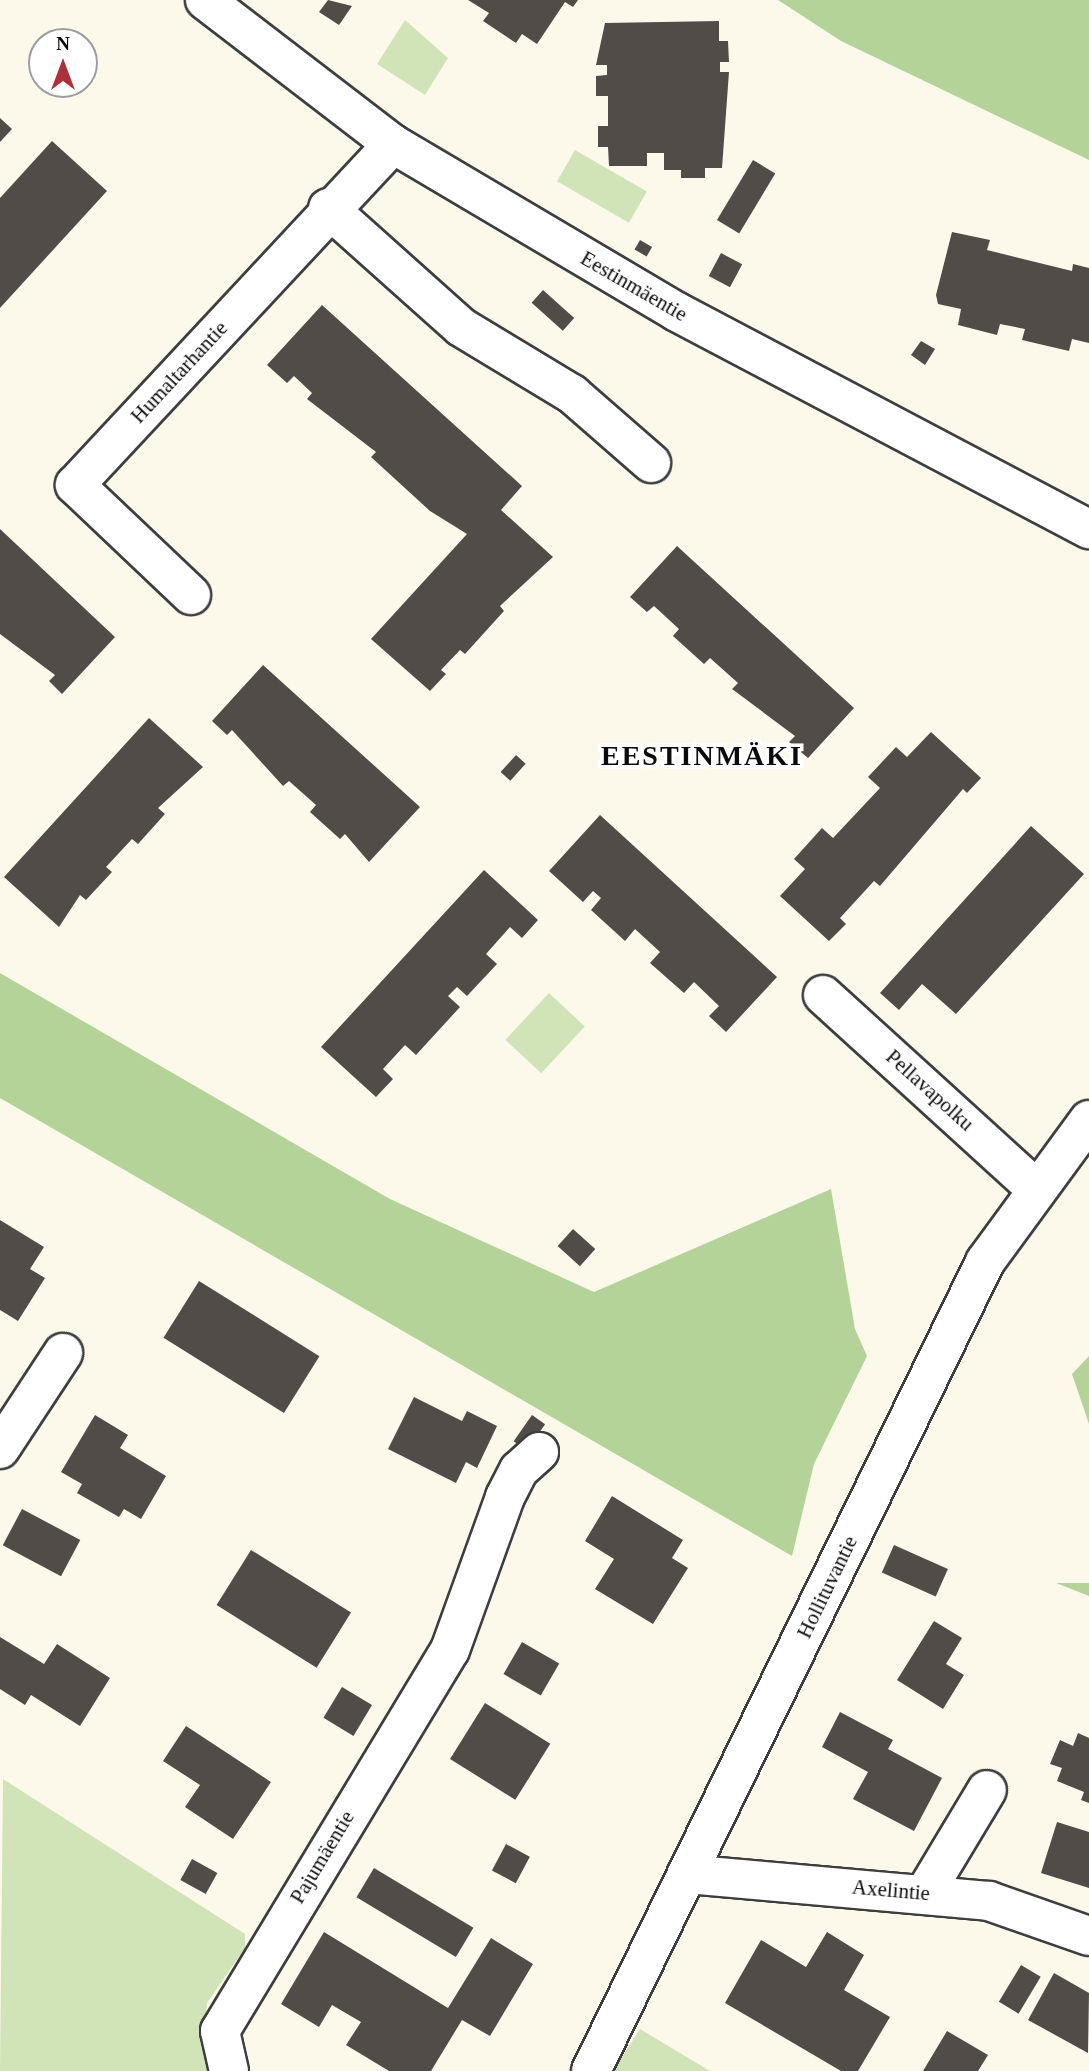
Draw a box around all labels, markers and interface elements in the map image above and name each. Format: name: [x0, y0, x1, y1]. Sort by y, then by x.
north arrow: [28, 28, 98, 98]
text: N: [56, 33, 70, 54]
street label: Eestinmäentie: [576, 245, 692, 327]
street label: Humaltarhantie: [125, 316, 233, 428]
district label: EESTINMÄKI: [602, 739, 802, 773]
street label: Pellavapolku: [881, 1044, 979, 1136]
street label: Hollituvantie: [791, 1532, 863, 1642]
street label: Pajumäentie: [284, 1806, 360, 1908]
street label: Axelintie: [851, 1874, 931, 1906]

